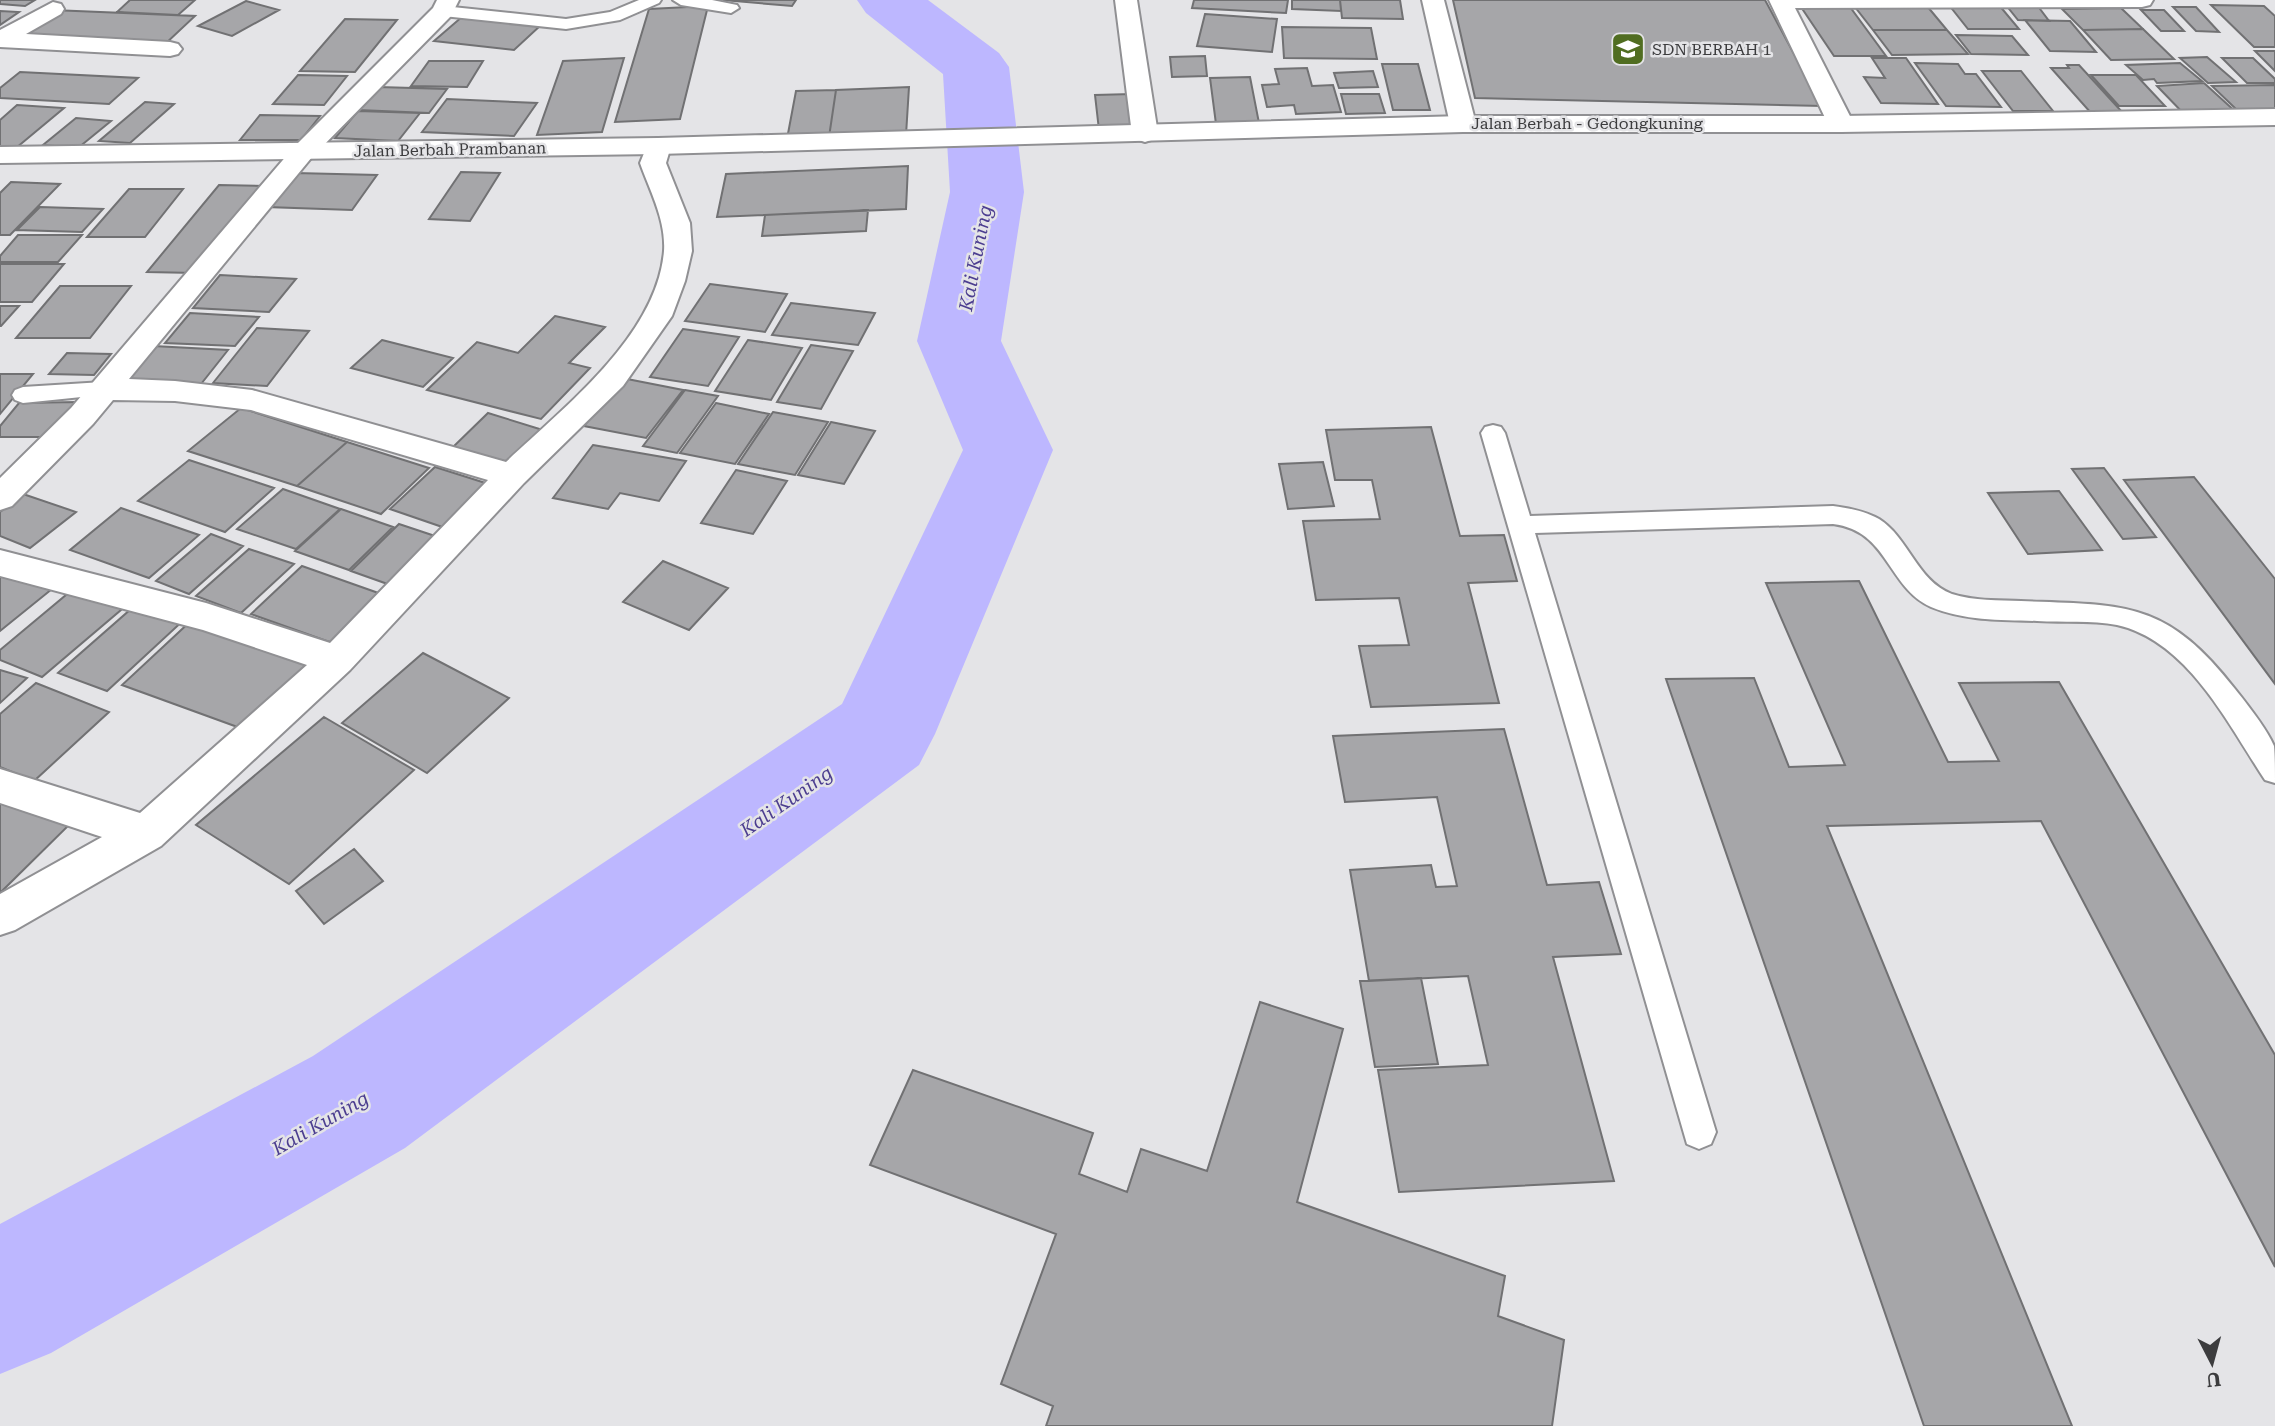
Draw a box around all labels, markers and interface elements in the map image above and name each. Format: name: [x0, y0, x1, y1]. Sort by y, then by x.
school or university icon: SDN BERBAH 1: [1609, 30, 1647, 68]
place label: SDN BERBAH 1: [1652, 40, 1771, 59]
street label: Jalan Berbah - Gedongkuning: [1471, 114, 1704, 133]
street label: Jalan Berbah Prambanan: [354, 138, 546, 161]
water label: Kali Kuning: [954, 203, 997, 314]
water label: Kali Kuning: [735, 761, 837, 842]
water label: Kali Kuning: [267, 1087, 372, 1161]
north arrow: [2177, 1328, 2247, 1398]
text: U: [2205, 1367, 2222, 1392]

